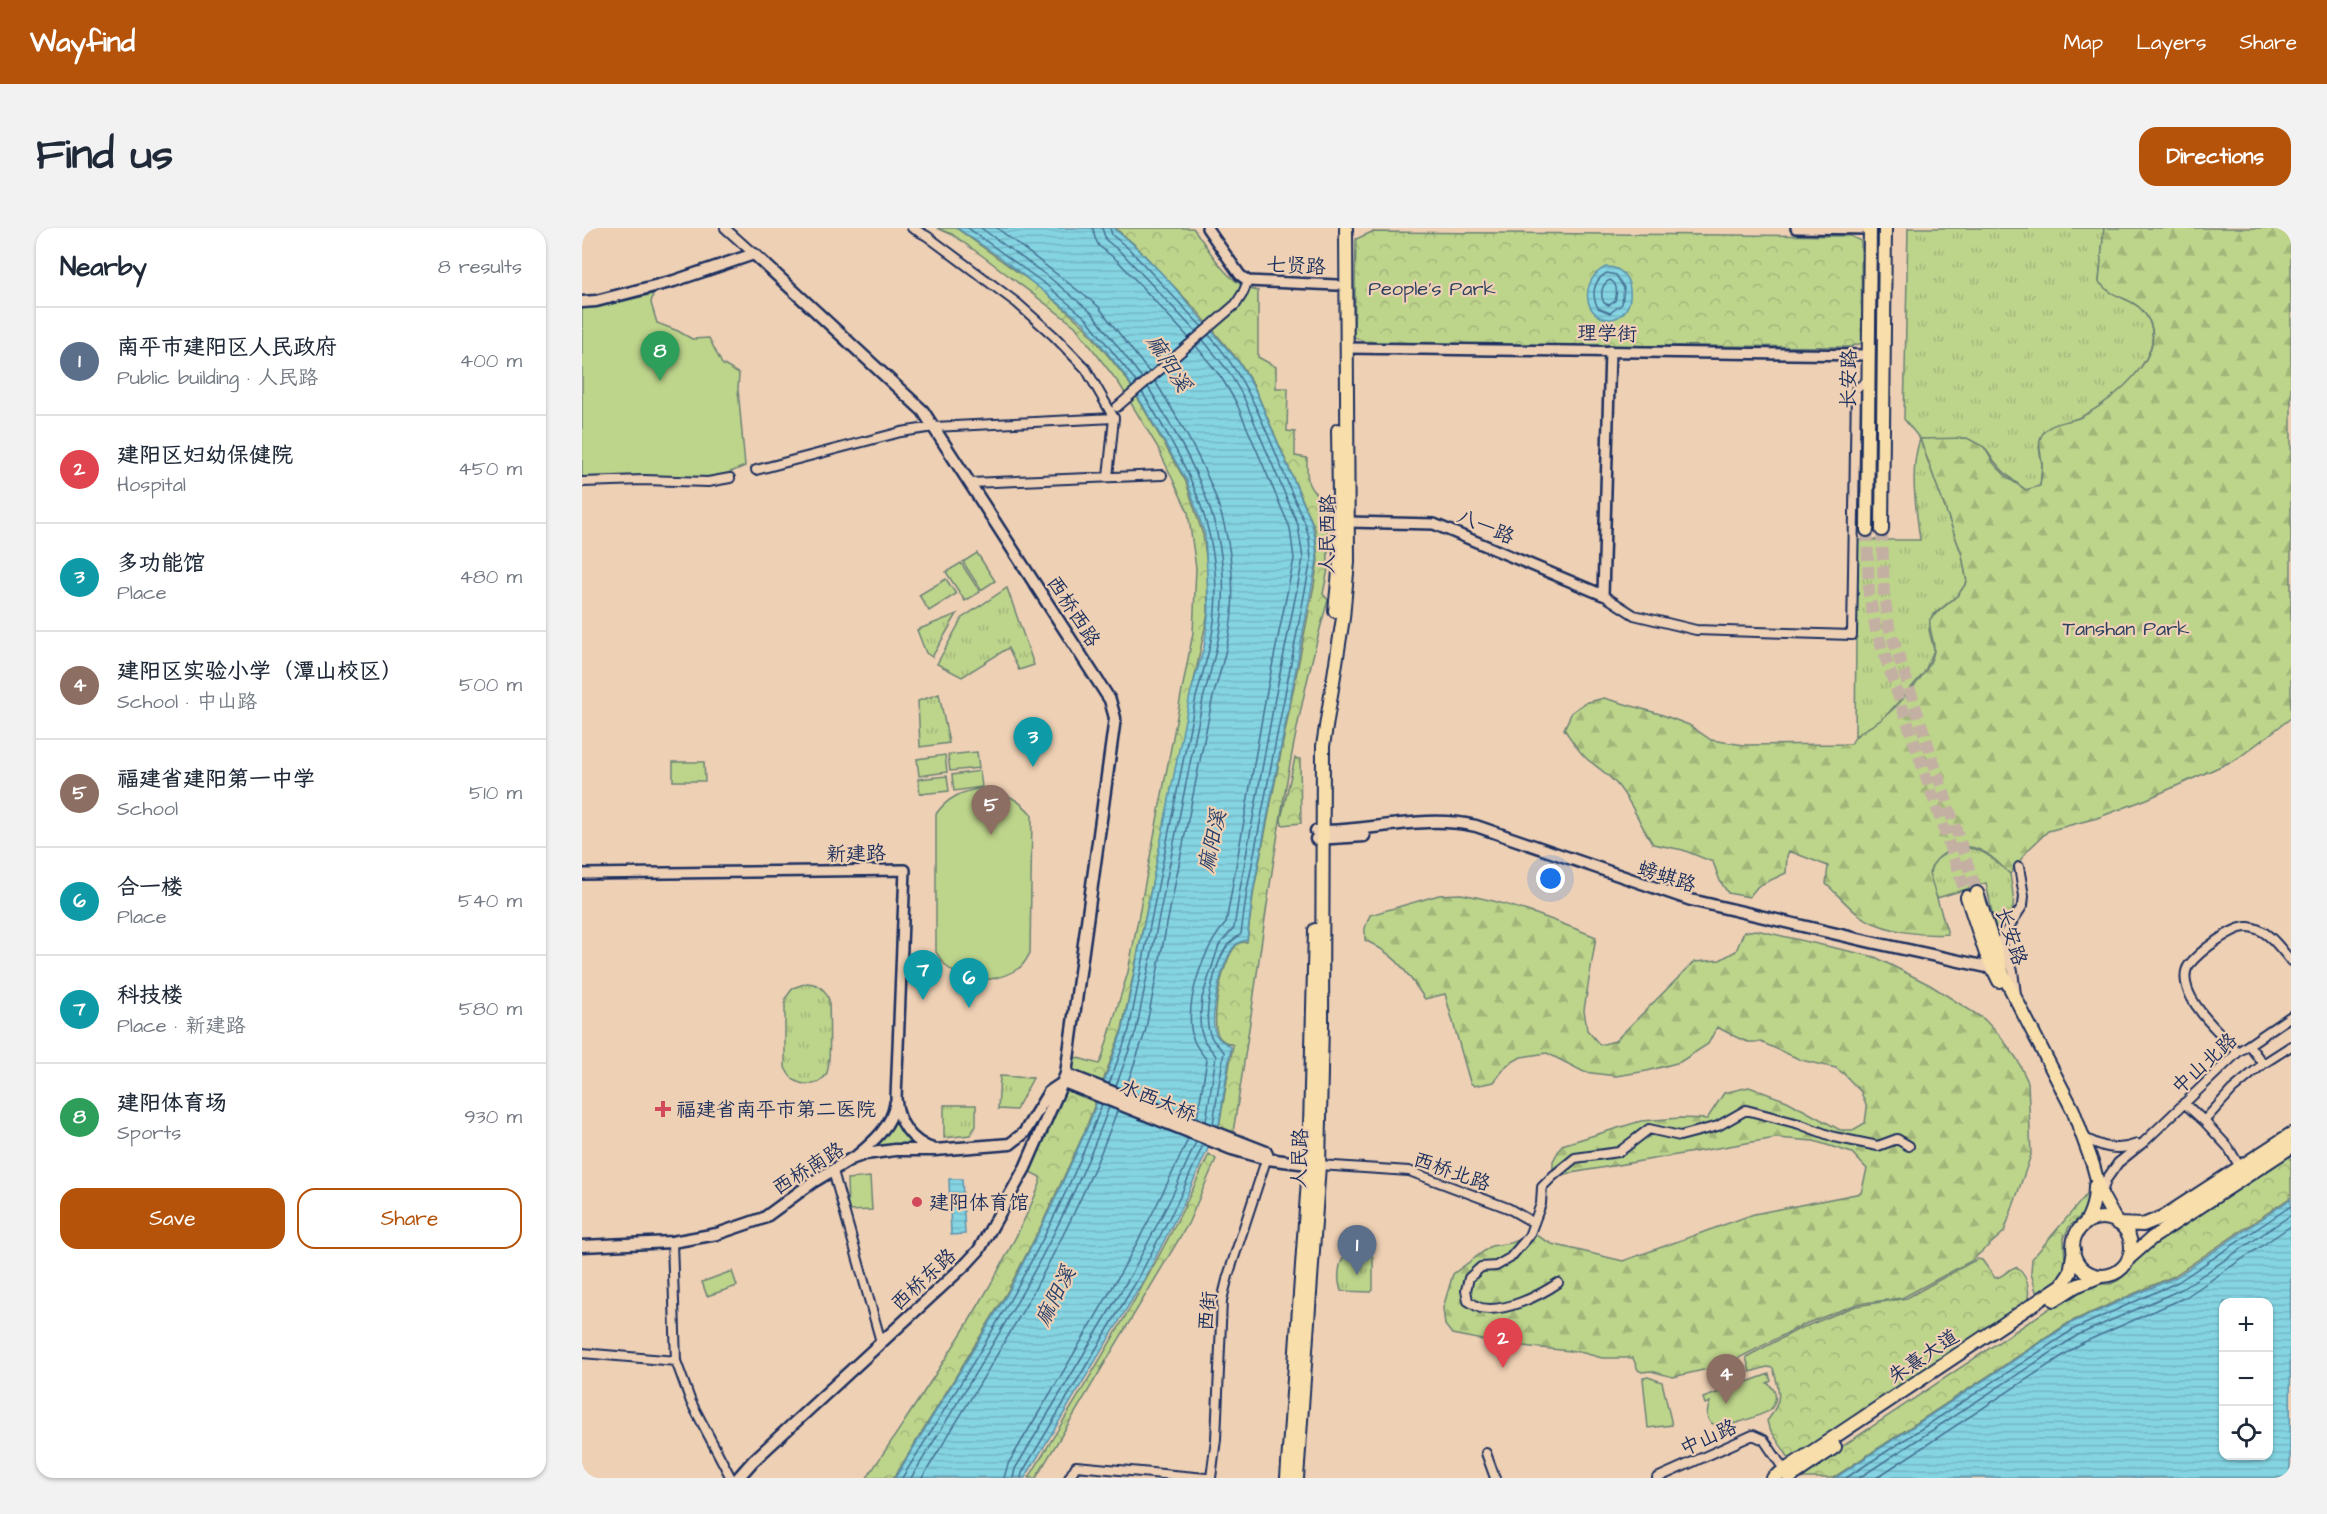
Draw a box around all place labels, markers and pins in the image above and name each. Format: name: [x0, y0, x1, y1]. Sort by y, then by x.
pin: 8: [640, 332, 680, 381]
pin: 3: [1014, 718, 1052, 767]
pin: 5: [972, 786, 1010, 835]
pin: 7: [904, 950, 942, 1000]
pin: 6: [950, 958, 988, 1008]
place label: 福建省南平市第二医院: [676, 1096, 876, 1124]
marker: 福建省南平市第二医院: [654, 1100, 672, 1118]
place label: 建阳体育馆: [929, 1189, 1029, 1217]
marker: 建阳体育馆: [910, 1195, 924, 1209]
pin: 1: [1338, 1226, 1376, 1275]
pin: 2: [1484, 1318, 1522, 1368]
pin: 4: [1706, 1354, 1746, 1404]

